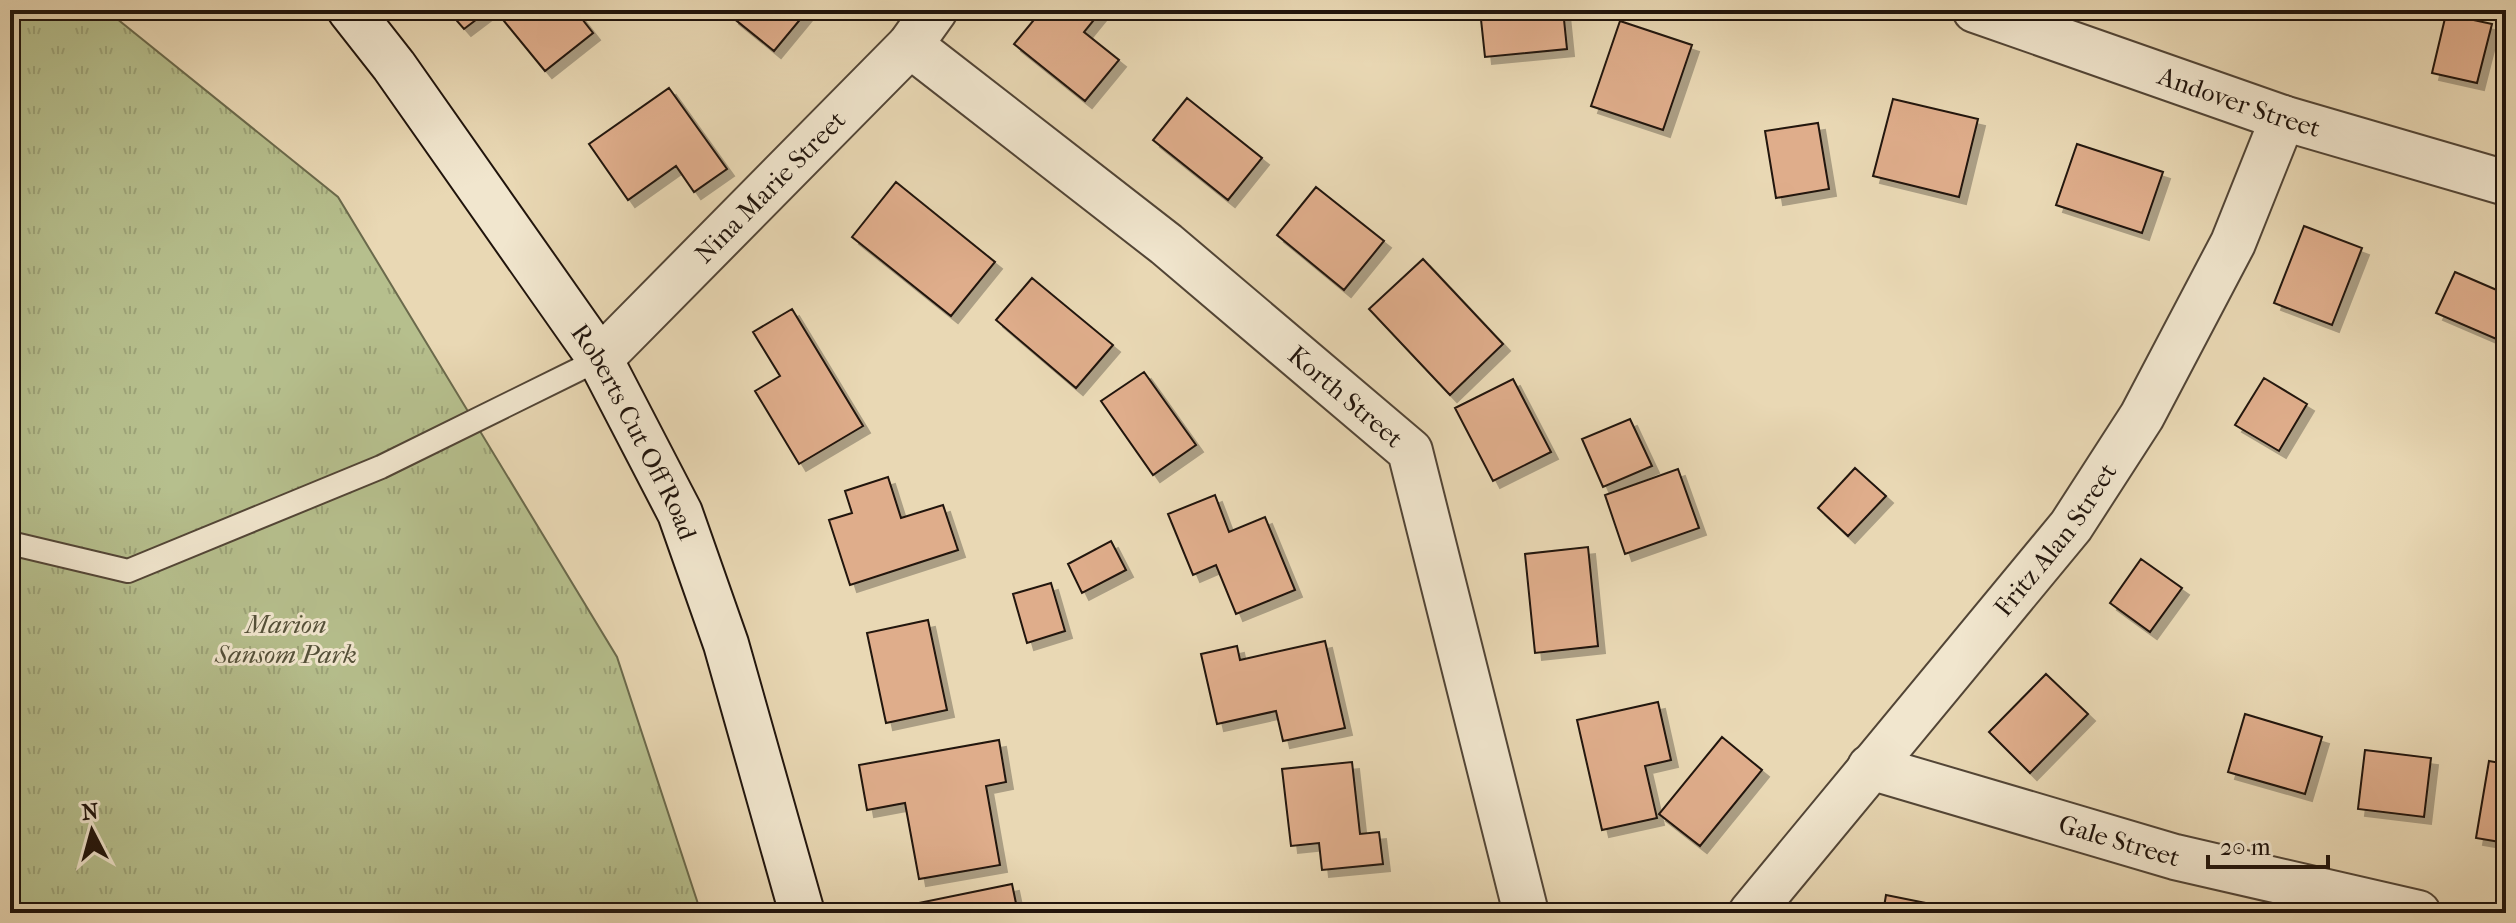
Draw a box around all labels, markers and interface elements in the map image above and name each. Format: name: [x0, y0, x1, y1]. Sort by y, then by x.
street label: Andover Street: [2153, 60, 2325, 144]
street label: Nina Marie Street: [688, 104, 852, 269]
street label: Roberts Cut Off Road: [565, 318, 704, 545]
street label: Korth Street: [1282, 339, 1410, 454]
street label: Fritz Alan Street: [1987, 456, 2123, 622]
park label: Marion Sansom Park: [214, 609, 357, 670]
north arrow: [52, 791, 132, 871]
text: N: [80, 798, 100, 826]
street label: Gale Street: [2055, 808, 2184, 873]
scale bar: [2208, 819, 2328, 869]
text: 20 m: [2220, 833, 2271, 861]

